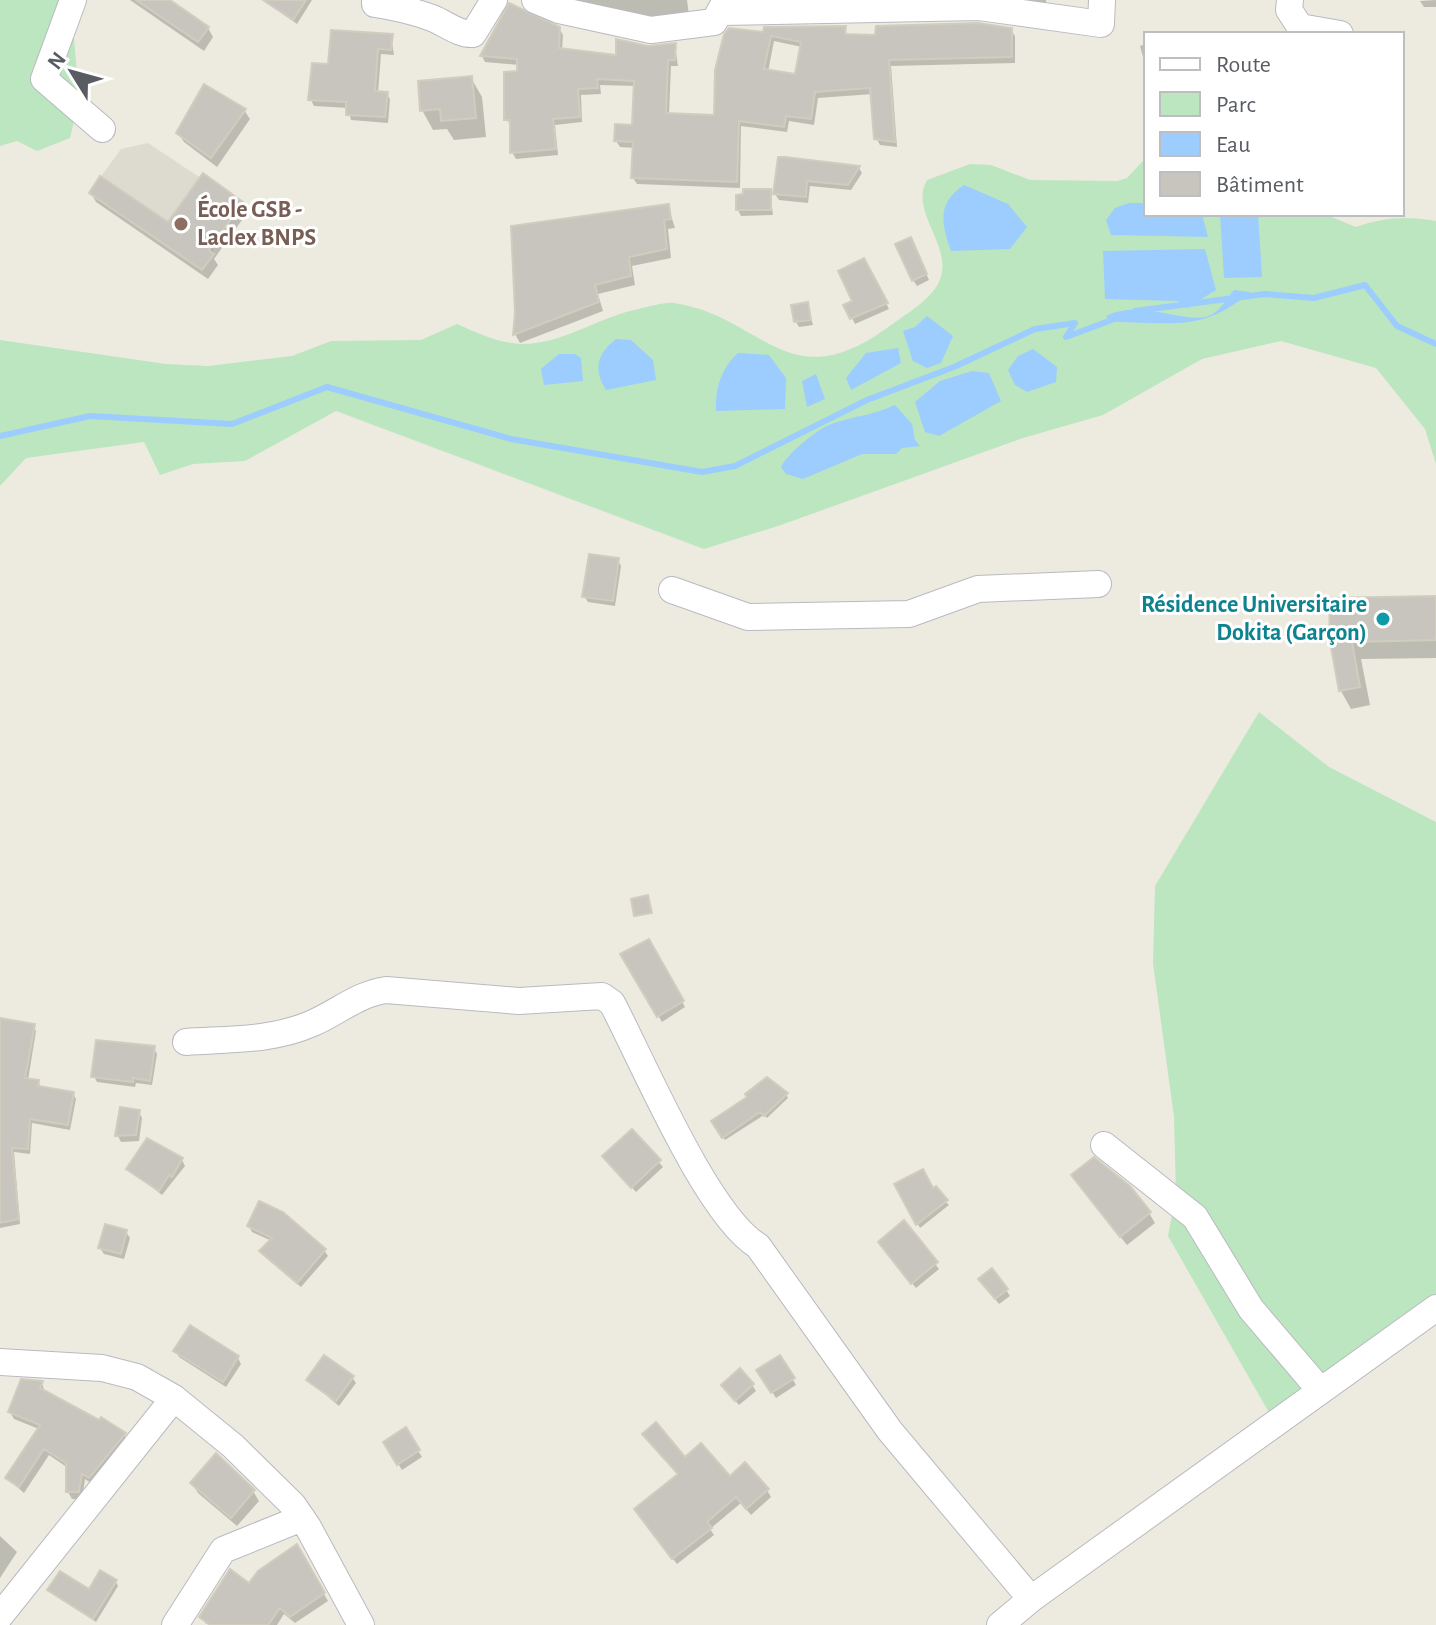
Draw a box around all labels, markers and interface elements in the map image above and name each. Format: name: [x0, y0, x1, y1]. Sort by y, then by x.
north arrow: [32, 32, 112, 112]
legend: [1144, 32, 1404, 216]
text: N: [43, 48, 70, 73]
text: Route: [1216, 53, 1271, 77]
text: Parc: [1216, 93, 1256, 117]
text: Eau: [1216, 133, 1250, 157]
text: Bâtiment: [1216, 173, 1304, 197]
place label: École GSB - Laclex BNPS: [197, 194, 316, 250]
marker: École GSB - Laclex BNPS: [172, 215, 190, 233]
place label: Résidence Universitaire Dokita (Garçon): [1141, 593, 1367, 645]
marker: Résidence Universitaire Dokita (Garçon): [1374, 610, 1392, 628]

